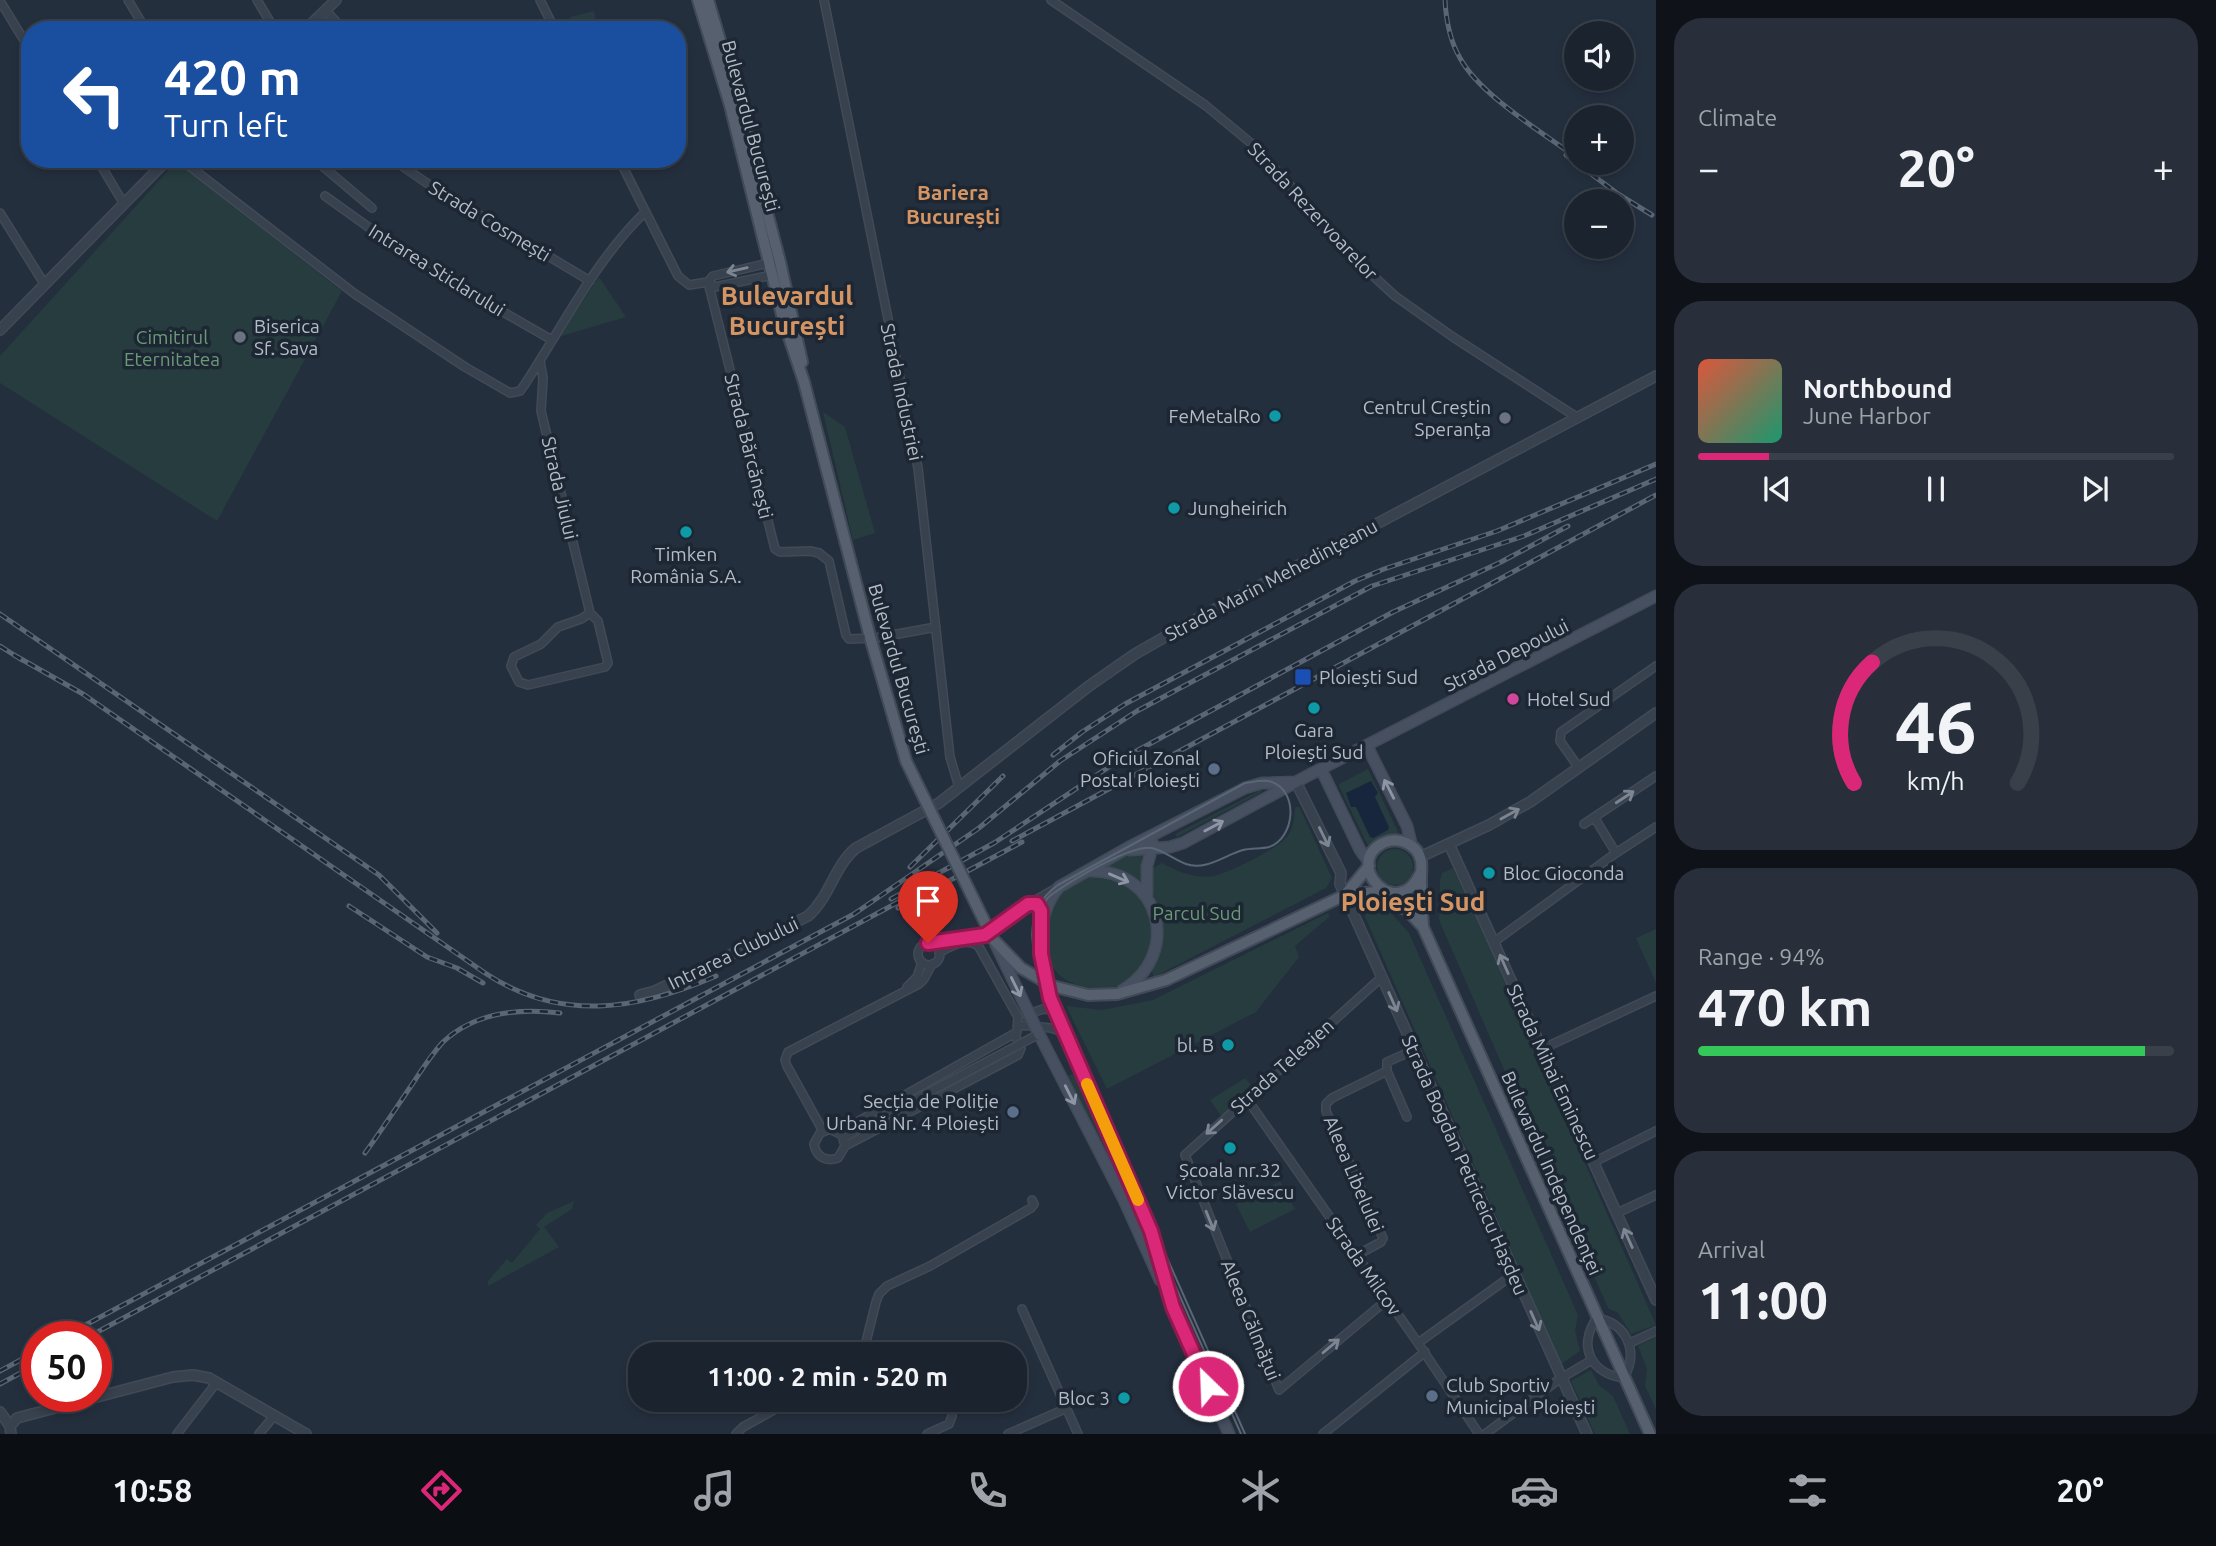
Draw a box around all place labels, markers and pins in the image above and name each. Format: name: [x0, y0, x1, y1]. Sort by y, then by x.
place label: Biserica Sf. Sava: [254, 315, 320, 359]
marker: Biserica Sf. Sava: [232, 329, 248, 345]
place label: Centrul Creștin Speranța: [1363, 396, 1491, 440]
place label: FeMetalRo: [1168, 405, 1261, 427]
marker: FeMetalRo: [1267, 408, 1283, 424]
marker: Centrul Creștin Speranța: [1497, 410, 1513, 426]
place label: Jungheirich: [1188, 497, 1287, 519]
marker: Jungheirich: [1166, 500, 1182, 516]
marker: Timken România S.A.: [678, 524, 694, 540]
place label: Timken România S.A.: [630, 543, 742, 587]
place label: Ploiești Sud: [1319, 666, 1418, 688]
marker: Ploiești Sud: [1293, 667, 1313, 687]
place label: Hotel Sud: [1527, 688, 1611, 710]
marker: Hotel Sud: [1505, 691, 1521, 707]
marker: Gara Ploiești Sud: [1306, 700, 1322, 716]
place label: Gara Ploiești Sud: [1264, 719, 1364, 763]
place label: Oficiul Zonal Postal Ploiești: [1080, 747, 1200, 791]
marker: Oficiul Zonal Postal Ploiești: [1206, 761, 1222, 777]
place label: Bloc Gioconda: [1503, 862, 1624, 884]
marker: Bloc Gioconda: [1481, 865, 1497, 881]
pin: [898, 871, 958, 943]
place label: bl. B: [1177, 1034, 1214, 1056]
marker: bl. B: [1220, 1037, 1236, 1053]
place label: Secția de Poliție Urbană Nr. 4 Ploiești: [826, 1090, 999, 1134]
marker: Secția de Poliție Urbană Nr. 4 Ploiești: [1005, 1104, 1021, 1120]
marker: Școala nr.32 Victor Slăvescu: [1222, 1140, 1238, 1156]
place label: Școala nr.32 Victor Slăvescu: [1166, 1159, 1294, 1203]
place label: Club Sportiv Municipal Ploiești: [1446, 1374, 1595, 1418]
place label: Bloc 3: [1058, 1387, 1110, 1409]
marker: Club Sportiv Municipal Ploiești: [1424, 1388, 1440, 1404]
marker: Bloc 3: [1116, 1390, 1132, 1406]

